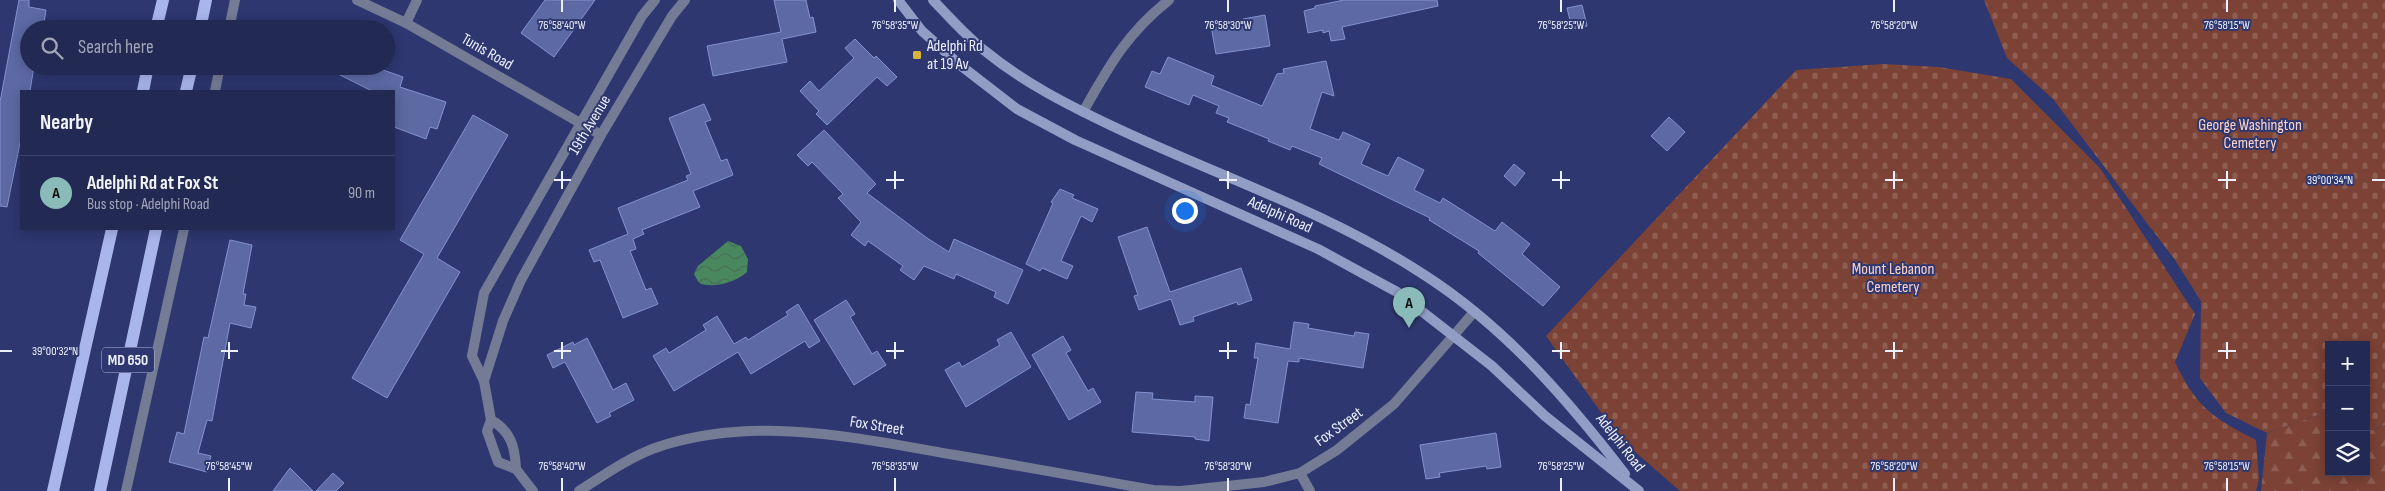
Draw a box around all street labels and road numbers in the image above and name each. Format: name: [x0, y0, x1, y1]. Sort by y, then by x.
street label: Tunis Road: [458, 30, 516, 74]
street label: 19th Avenue: [565, 92, 615, 158]
street label: Adelphi Road: [1244, 192, 1315, 238]
road number: MD 650: [102, 348, 154, 372]
street label: Fox Street: [1311, 403, 1367, 451]
street label: Adelphi Road: [1591, 409, 1649, 476]
street label: Fox Street: [849, 412, 906, 440]

